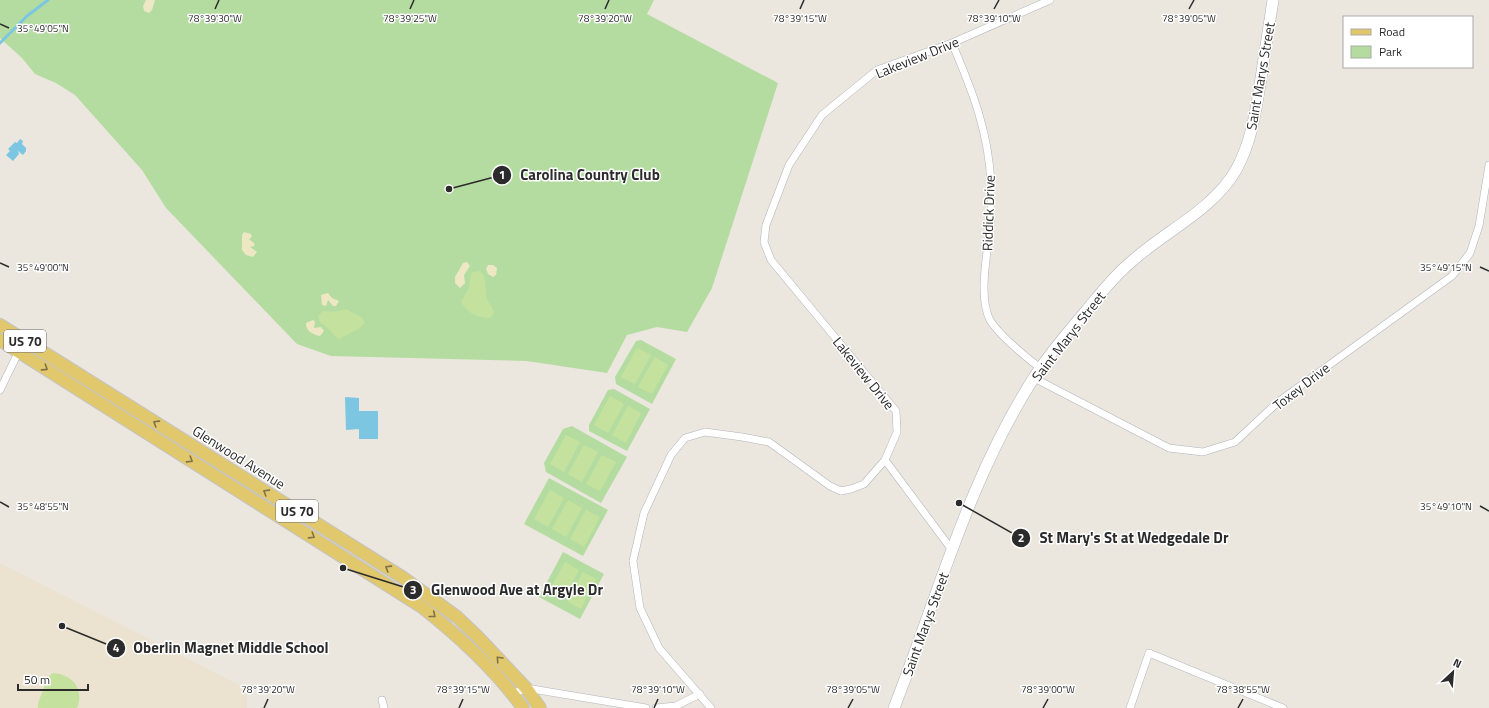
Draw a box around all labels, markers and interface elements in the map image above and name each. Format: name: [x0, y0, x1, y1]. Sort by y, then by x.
text: 78°39'30"W: [188, 11, 242, 26]
text: 78°39'25"W: [383, 11, 437, 26]
text: 78°39'20"W: [578, 11, 632, 26]
text: 78°39'15"W: [773, 11, 827, 26]
text: 78°39'10"W: [967, 11, 1021, 26]
text: 78°39'05"W: [1162, 11, 1216, 26]
legend: [1343, 16, 1473, 68]
street label: Saint Marys Street: [1240, 20, 1280, 132]
text: 35°49'05"N: [17, 21, 69, 36]
text: Road: [1379, 22, 1405, 41]
street label: Lakeview Drive: [872, 31, 962, 83]
text: Park: [1379, 42, 1402, 61]
callout: Carolina Country Club: [492, 161, 668, 188]
text: Carolina Country Club: [520, 163, 660, 186]
text: 1: [499, 165, 505, 184]
street label: Riddick Drive: [976, 175, 1000, 251]
text: 35°49'00"N: [17, 260, 69, 275]
text: 35°49'15"N: [1420, 260, 1472, 275]
street label: Saint Marys Street: [1026, 286, 1110, 385]
road number: US 70: [4, 330, 46, 352]
street label: Lakeview Drive: [828, 332, 900, 414]
street label: Toxey Drive: [1268, 357, 1334, 415]
one-way arrow: [41, 363, 48, 371]
one-way arrow: [153, 420, 160, 428]
street label: Glenwood Avenue: [188, 420, 290, 494]
one-way arrow: [186, 455, 193, 462]
one-way arrow: [263, 489, 270, 497]
text: 35°48'55"N: [17, 499, 69, 514]
text: 35°49'10"N: [1420, 499, 1472, 514]
road number: US 70: [276, 500, 318, 522]
callout: St Mary's St at Wedgedale Dr: [1011, 525, 1236, 552]
text: St Mary's St at Wedgedale Dr: [1040, 526, 1229, 549]
text: 2: [1018, 528, 1024, 547]
one-way arrow: [308, 532, 315, 539]
one-way arrow: [385, 565, 392, 573]
street label: Saint Marys Street: [896, 569, 954, 679]
callout: Glenwood Ave at Argyle Dr: [403, 576, 611, 603]
text: Glenwood Ave at Argyle Dr: [431, 578, 603, 601]
text: 3: [410, 580, 416, 599]
one-way arrow: [428, 611, 435, 618]
callout: Oberlin Magnet Middle School: [106, 634, 337, 661]
text: Oberlin Magnet Middle School: [133, 636, 329, 659]
text: 4: [113, 638, 120, 657]
north arrow: [1433, 652, 1473, 692]
text: N: [1450, 654, 1464, 672]
one-way arrow: [496, 656, 504, 664]
scale bar: [18, 666, 88, 692]
text: 50 m: [24, 670, 50, 689]
text: 78°39'20"W: [241, 682, 295, 697]
text: 78°39'15"W: [436, 682, 490, 697]
text: 78°39'10"W: [631, 682, 685, 697]
text: 78°39'05"W: [826, 682, 880, 697]
text: 78°39'00"W: [1021, 682, 1075, 697]
text: 78°38'55"W: [1216, 682, 1270, 697]

